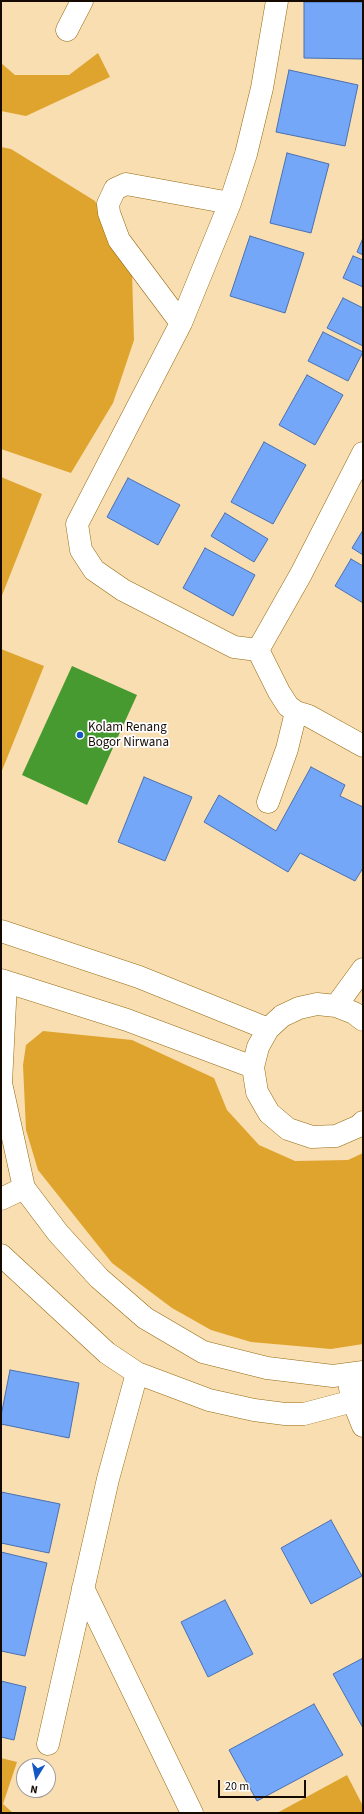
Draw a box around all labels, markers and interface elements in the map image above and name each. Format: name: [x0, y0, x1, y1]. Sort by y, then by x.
place label: Kolam Renang Bogor Nirwana: [88, 720, 169, 751]
marker: Kolam Renang Bogor Nirwana: [75, 730, 85, 740]
north arrow: [16, 1758, 56, 1798]
scale bar: [220, 1772, 308, 1798]
text: 20 m: [225, 1778, 249, 1795]
text: N: [29, 1781, 39, 1797]

